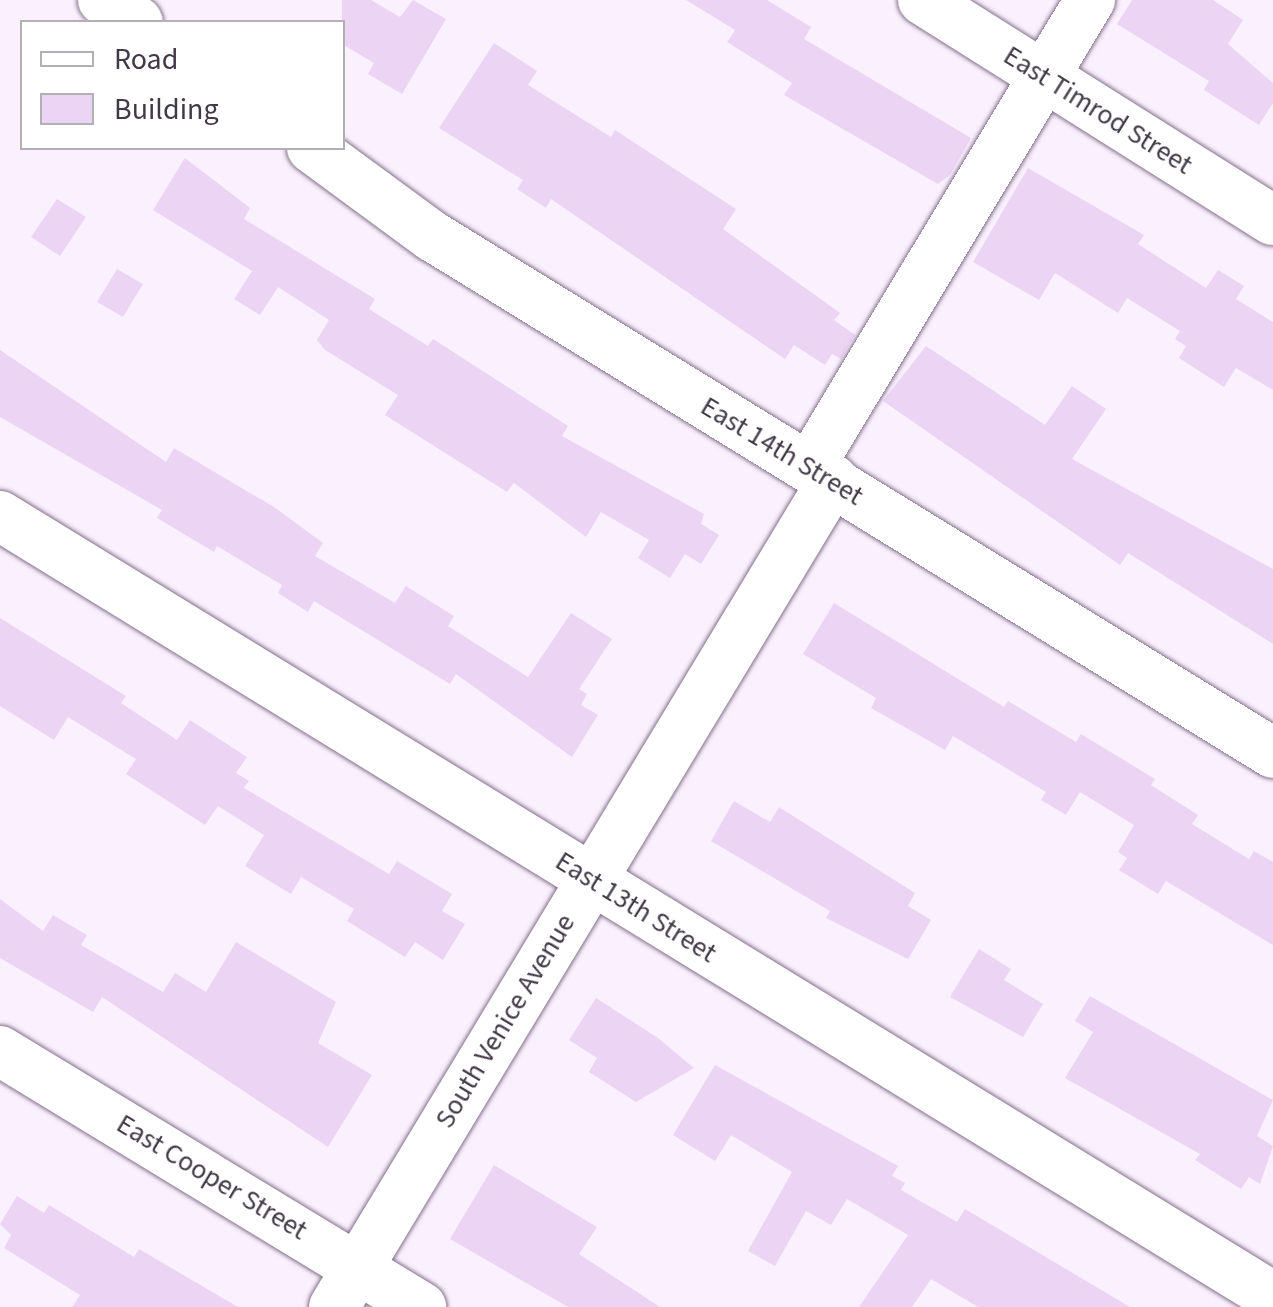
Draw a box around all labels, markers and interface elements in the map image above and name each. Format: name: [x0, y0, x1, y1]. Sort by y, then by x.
legend: [20, 20, 345, 150]
text: Road: [114, 38, 178, 81]
street label: East Timrod Street: [997, 38, 1199, 182]
text: Building: [114, 88, 219, 131]
street label: East 14th Street: [695, 389, 869, 513]
street label: East 13th Street: [549, 844, 723, 970]
street label: South Venice Avenue: [428, 908, 582, 1134]
street label: East Cooper Street: [111, 1107, 313, 1247]

